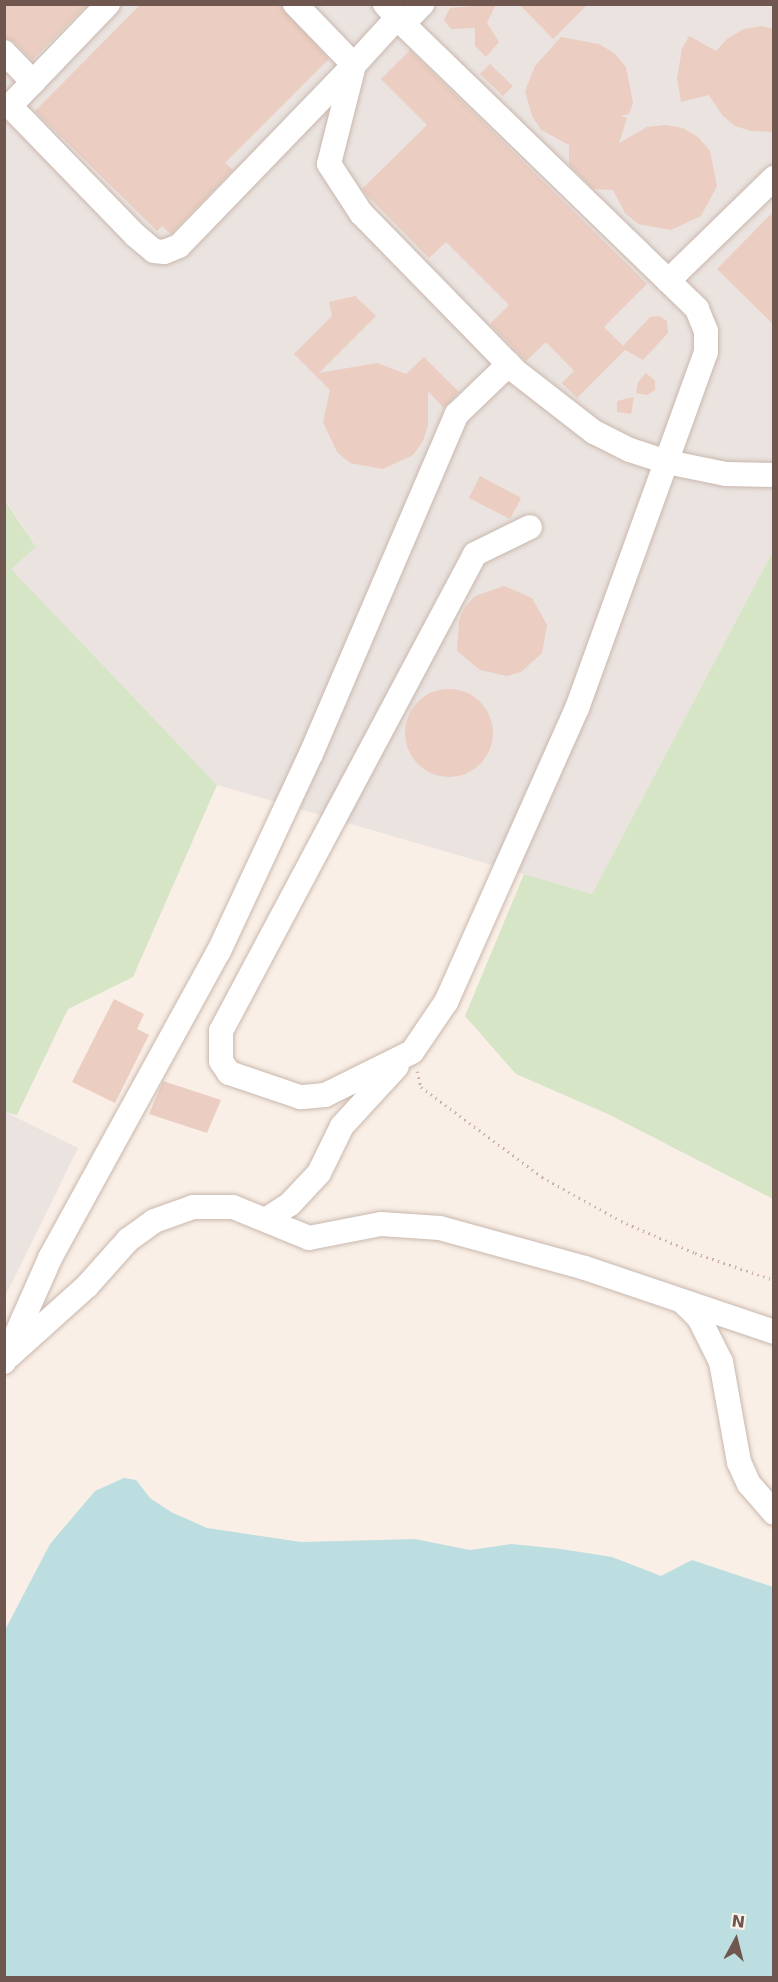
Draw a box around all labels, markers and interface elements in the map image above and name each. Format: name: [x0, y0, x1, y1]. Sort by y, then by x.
north arrow: [706, 1910, 766, 1970]
text: N: [730, 1911, 746, 1932]

